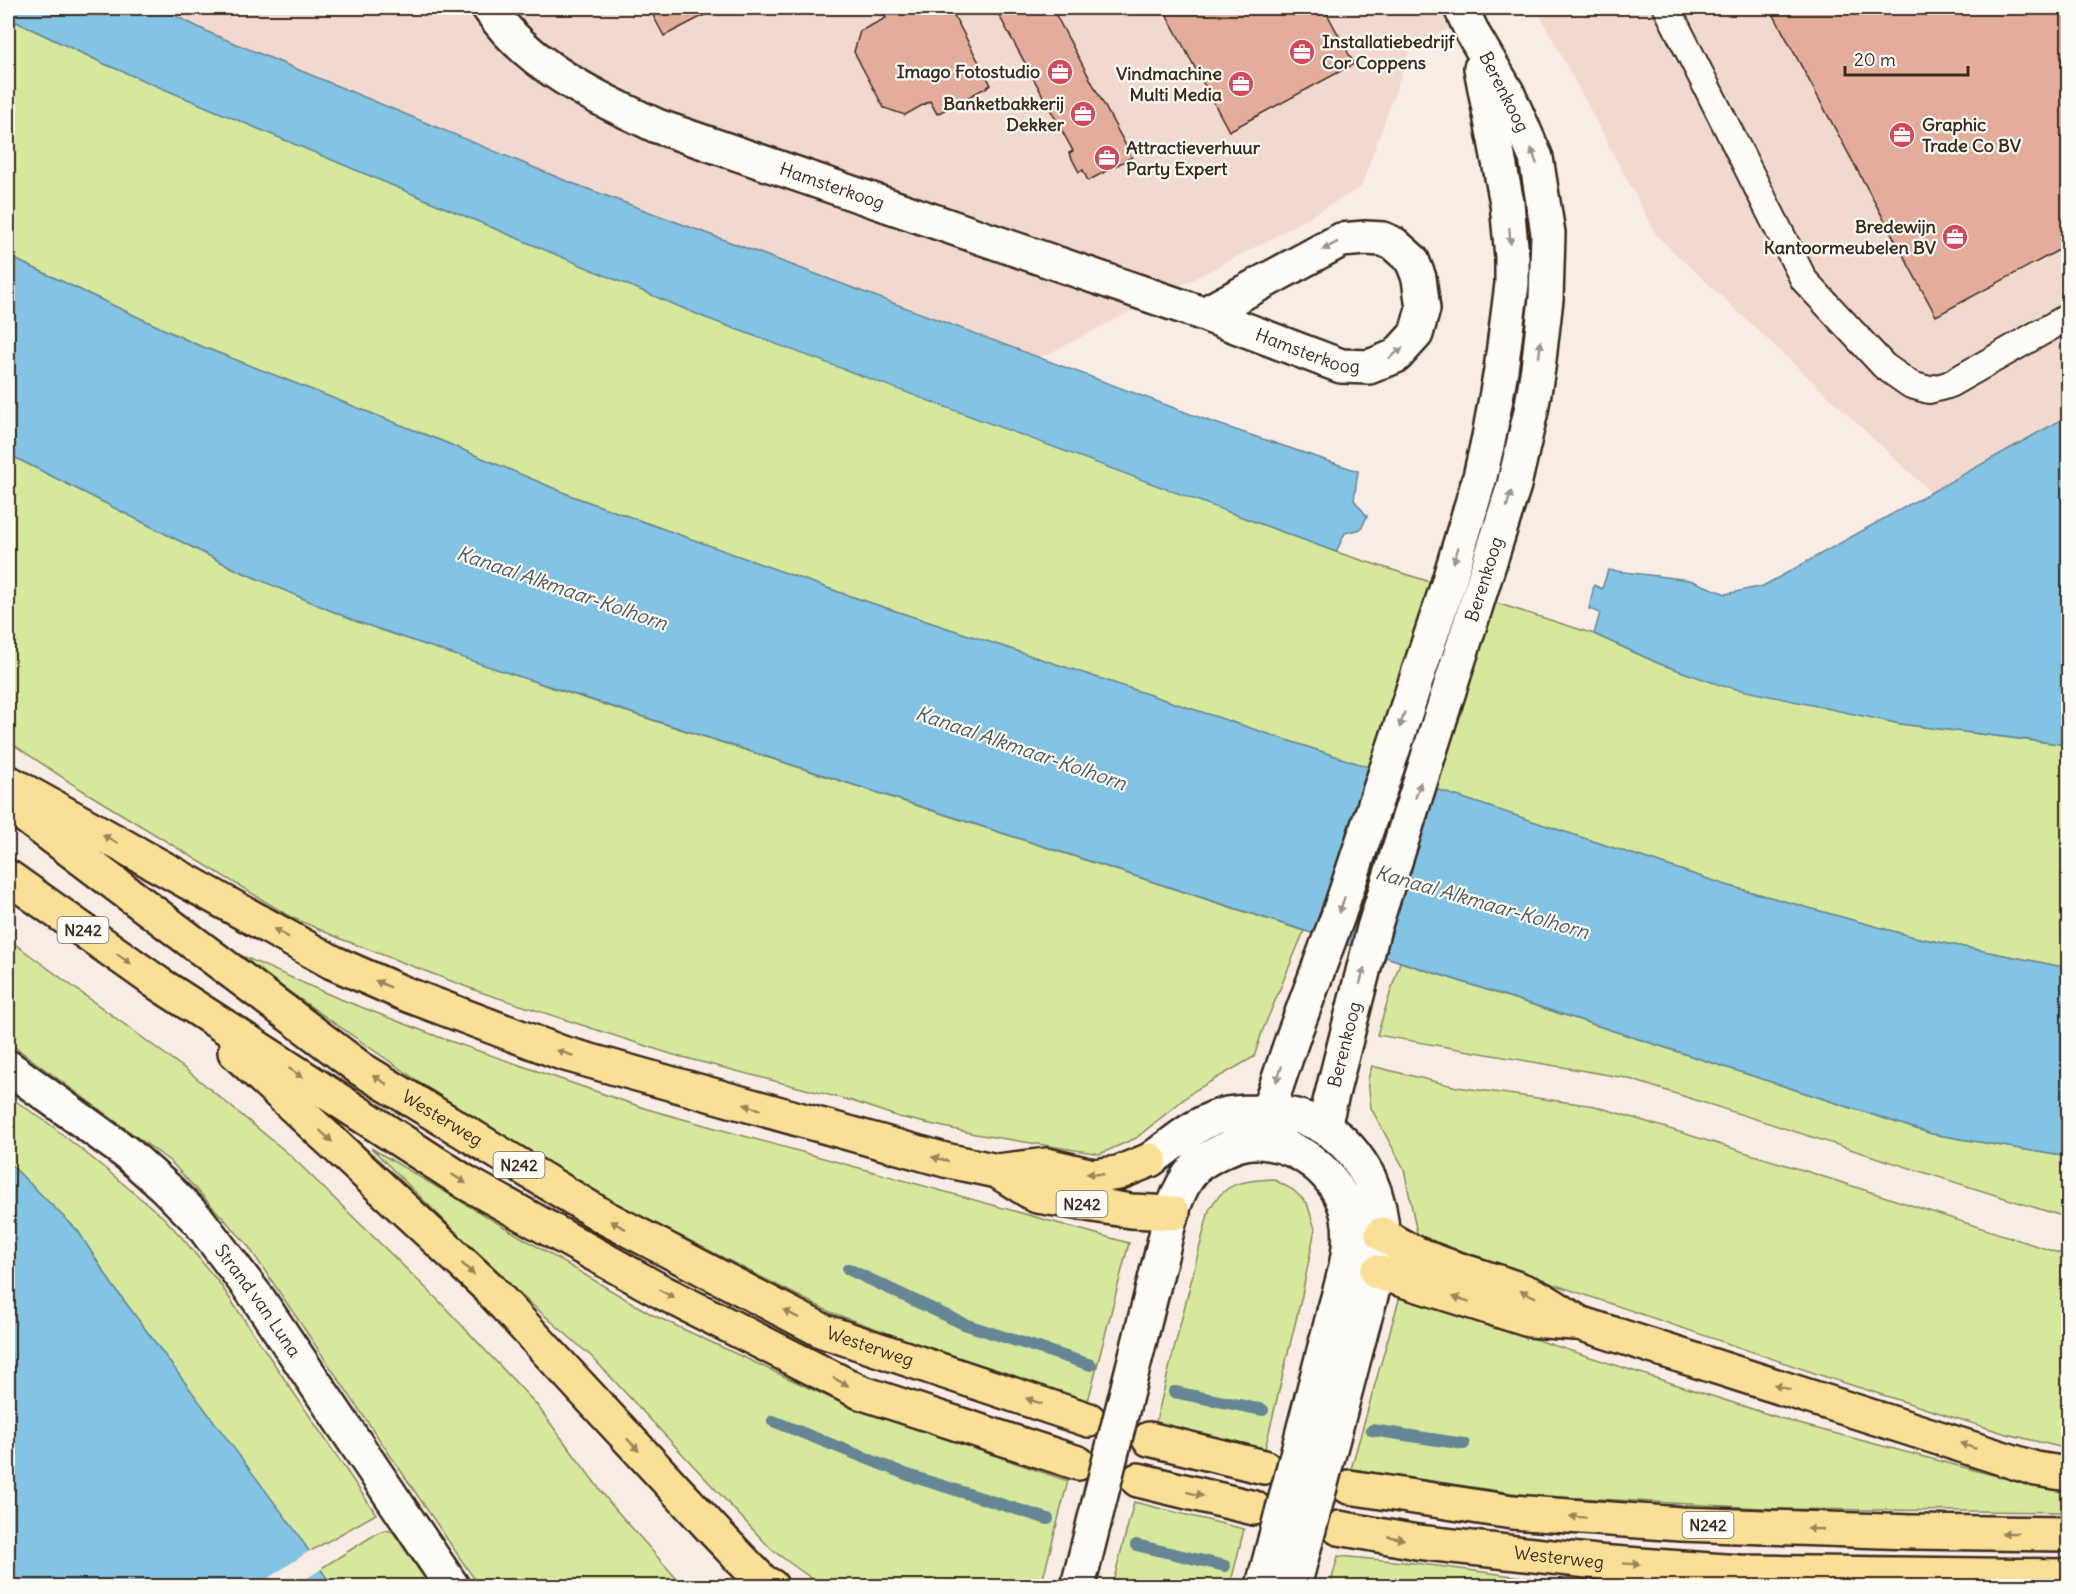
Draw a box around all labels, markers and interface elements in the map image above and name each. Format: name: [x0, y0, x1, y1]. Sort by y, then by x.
place label: Installatiebedrijf Cor Coppens: [1322, 30, 1455, 74]
office icon: Installatiebedrijf Cor Coppens: [1287, 37, 1317, 67]
scale bar: [1845, 39, 1968, 77]
street label: Berenkoog: [1474, 47, 1535, 136]
text: 20 m: [1854, 48, 1896, 71]
office icon: Imago Fotostudio: [1045, 57, 1075, 87]
place label: Imago Fotostudio: [897, 60, 1040, 83]
place label: Vindmachine Multi Media: [1116, 62, 1222, 106]
office icon: Vindmachine Multi Media: [1226, 69, 1256, 99]
place label: Banketbakkerij Dekker: [943, 92, 1065, 136]
office icon: Banketbakkerij Dekker: [1068, 99, 1098, 129]
place label: Graphic Trade Co BV: [1922, 113, 2022, 157]
office icon: Graphic Trade Co BV: [1887, 120, 1917, 150]
place label: Attractieverhuur Party Expert: [1126, 136, 1261, 180]
office icon: Attractieverhuur Party Expert: [1092, 143, 1122, 173]
one-way arrow: [1529, 147, 1538, 165]
street label: Hamsterkoog: [777, 157, 888, 214]
place label: Bredewijn Kantoormeubelen BV: [1764, 215, 1937, 259]
office icon: Bredewijn Kantoormeubelen BV: [1940, 222, 1970, 252]
one-way arrow: [1505, 226, 1515, 245]
one-way arrow: [1321, 241, 1338, 251]
street label: Hamsterkoog: [1252, 323, 1360, 378]
one-way arrow: [1535, 339, 1545, 358]
one-way arrow: [1388, 347, 1404, 359]
one-way arrow: [1505, 490, 1514, 508]
street label: Berenkoog: [1460, 534, 1508, 624]
water label: Kanaal Alkmaar-Kolhorn: [454, 540, 671, 635]
one-way arrow: [1451, 546, 1461, 564]
water label: Kanaal Alkmaar-Kolhorn: [913, 700, 1130, 795]
one-way arrow: [1397, 711, 1406, 729]
one-way arrow: [1414, 781, 1423, 799]
one-way arrow: [102, 834, 119, 844]
water label: Kanaal Alkmaar-Kolhorn: [1373, 859, 1592, 944]
one-way arrow: [1336, 896, 1346, 914]
road number: N242: [58, 917, 109, 943]
one-way arrow: [273, 928, 289, 939]
one-way arrow: [115, 953, 131, 965]
one-way arrow: [1357, 967, 1367, 985]
one-way arrow: [373, 979, 391, 989]
street label: Berenkoog: [1322, 999, 1366, 1090]
one-way arrow: [556, 1048, 574, 1057]
one-way arrow: [1274, 1065, 1284, 1083]
one-way arrow: [288, 1067, 304, 1078]
one-way arrow: [372, 1074, 388, 1085]
street label: Westerweg: [398, 1085, 487, 1151]
one-way arrow: [743, 1102, 761, 1111]
one-way arrow: [319, 1129, 334, 1143]
road number: N242: [494, 1152, 544, 1178]
one-way arrow: [931, 1154, 949, 1163]
one-way arrow: [1085, 1170, 1104, 1179]
one-way arrow: [451, 1173, 468, 1184]
road number: N242: [1056, 1191, 1108, 1217]
one-way arrow: [609, 1220, 627, 1230]
street label: Strand van Luna: [210, 1240, 306, 1361]
one-way arrow: [461, 1262, 475, 1276]
one-way arrow: [658, 1289, 675, 1299]
one-way arrow: [1519, 1289, 1537, 1298]
one-way arrow: [1451, 1294, 1469, 1303]
one-way arrow: [783, 1309, 800, 1319]
street label: Westerweg: [824, 1321, 917, 1372]
one-way arrow: [832, 1377, 849, 1387]
one-way arrow: [1773, 1382, 1791, 1391]
one-way arrow: [1025, 1396, 1043, 1406]
one-way arrow: [626, 1437, 639, 1452]
one-way arrow: [1958, 1441, 1976, 1451]
one-way arrow: [1186, 1490, 1204, 1500]
one-way arrow: [1569, 1512, 1588, 1522]
road number: N242: [1682, 1512, 1734, 1538]
one-way arrow: [1806, 1524, 1825, 1534]
one-way arrow: [2001, 1528, 2020, 1538]
one-way arrow: [1387, 1534, 1406, 1543]
street label: Westerweg: [1513, 1541, 1605, 1573]
one-way arrow: [1622, 1559, 1641, 1569]

